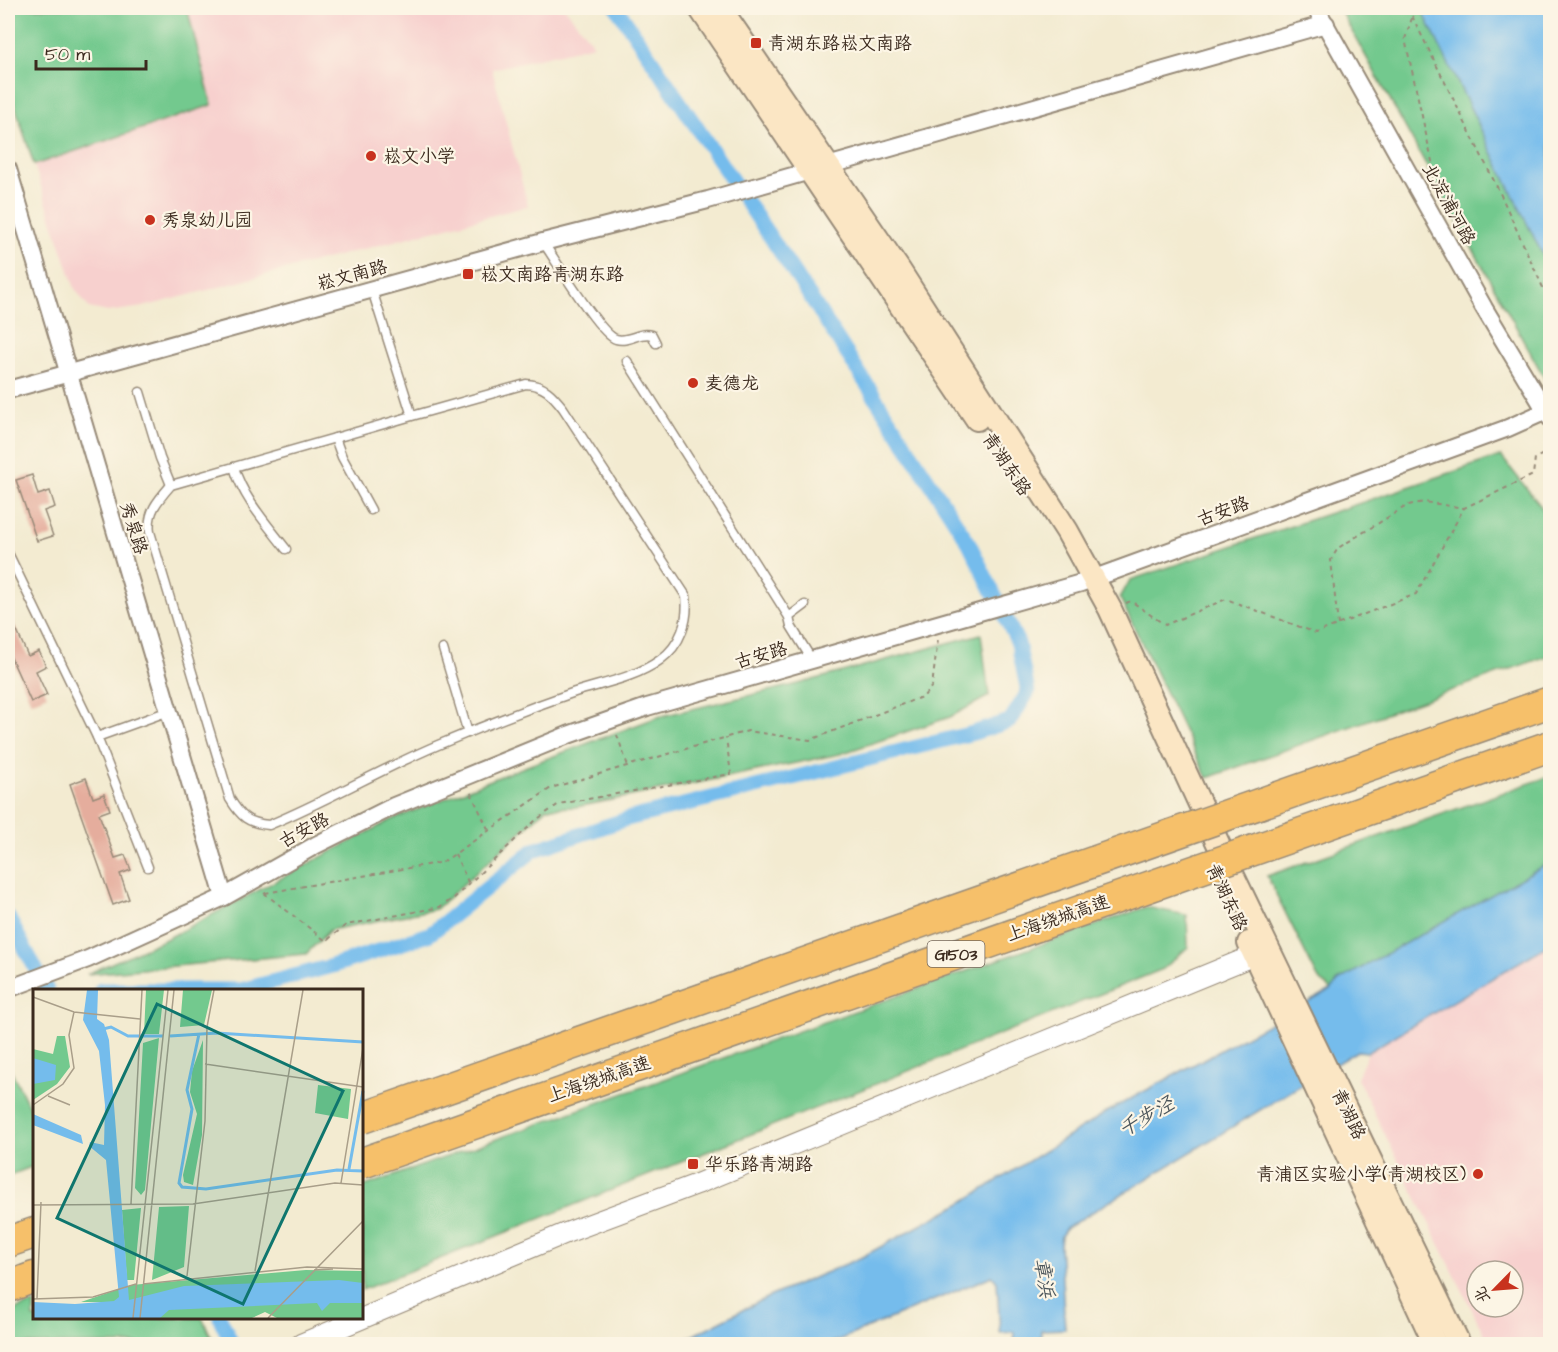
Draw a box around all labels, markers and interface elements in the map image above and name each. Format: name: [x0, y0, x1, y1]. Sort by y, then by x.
place label: 青湖东路崧文南路: [768, 31, 912, 56]
scale bar: [36, 33, 146, 71]
marker: 青湖东路崧文南路: [749, 36, 763, 50]
text: 50 m: [45, 42, 90, 67]
place label: 崧文小学: [383, 144, 455, 169]
marker: 崧文小学: [364, 149, 378, 163]
street label: 北淀浦河路: [1416, 159, 1481, 250]
place label: 秀泉幼儿园: [162, 208, 252, 233]
marker: 秀泉幼儿园: [143, 213, 157, 227]
street label: 崧文南路: [314, 254, 390, 297]
place label: 崧文南路青湖东路: [480, 262, 624, 287]
marker: 崧文南路青湖东路: [461, 267, 475, 281]
place label: 麦德龙: [705, 371, 759, 396]
marker: 麦德龙: [686, 376, 700, 390]
street label: 青湖东路: [976, 427, 1037, 501]
street label: 古安路: [1194, 490, 1253, 532]
street label: 秀泉路: [114, 499, 153, 558]
street label: 古安路: [732, 636, 791, 675]
street label: 古安路: [275, 807, 334, 854]
street label: 青湖东路: [1200, 859, 1253, 935]
street label: 上海绕城高速: [1003, 889, 1113, 948]
road number: G1503: [928, 941, 984, 967]
inset map: [33, 989, 363, 1319]
street label: 上海绕城高速: [544, 1050, 654, 1109]
street label: 青湖路: [1325, 1084, 1372, 1144]
water label: 千步泾: [1114, 1089, 1180, 1144]
place label: 华乐路青湖路: [705, 1152, 813, 1177]
marker: 华乐路青湖路: [686, 1157, 700, 1171]
place label: 青浦区实验小学(青湖校区): [1256, 1162, 1466, 1187]
marker: 青浦区实验小学(青湖校区): [1471, 1167, 1485, 1181]
water label: 章浜: [1027, 1256, 1061, 1301]
north arrow: [1465, 1259, 1525, 1319]
text: 北: [1469, 1283, 1496, 1307]

